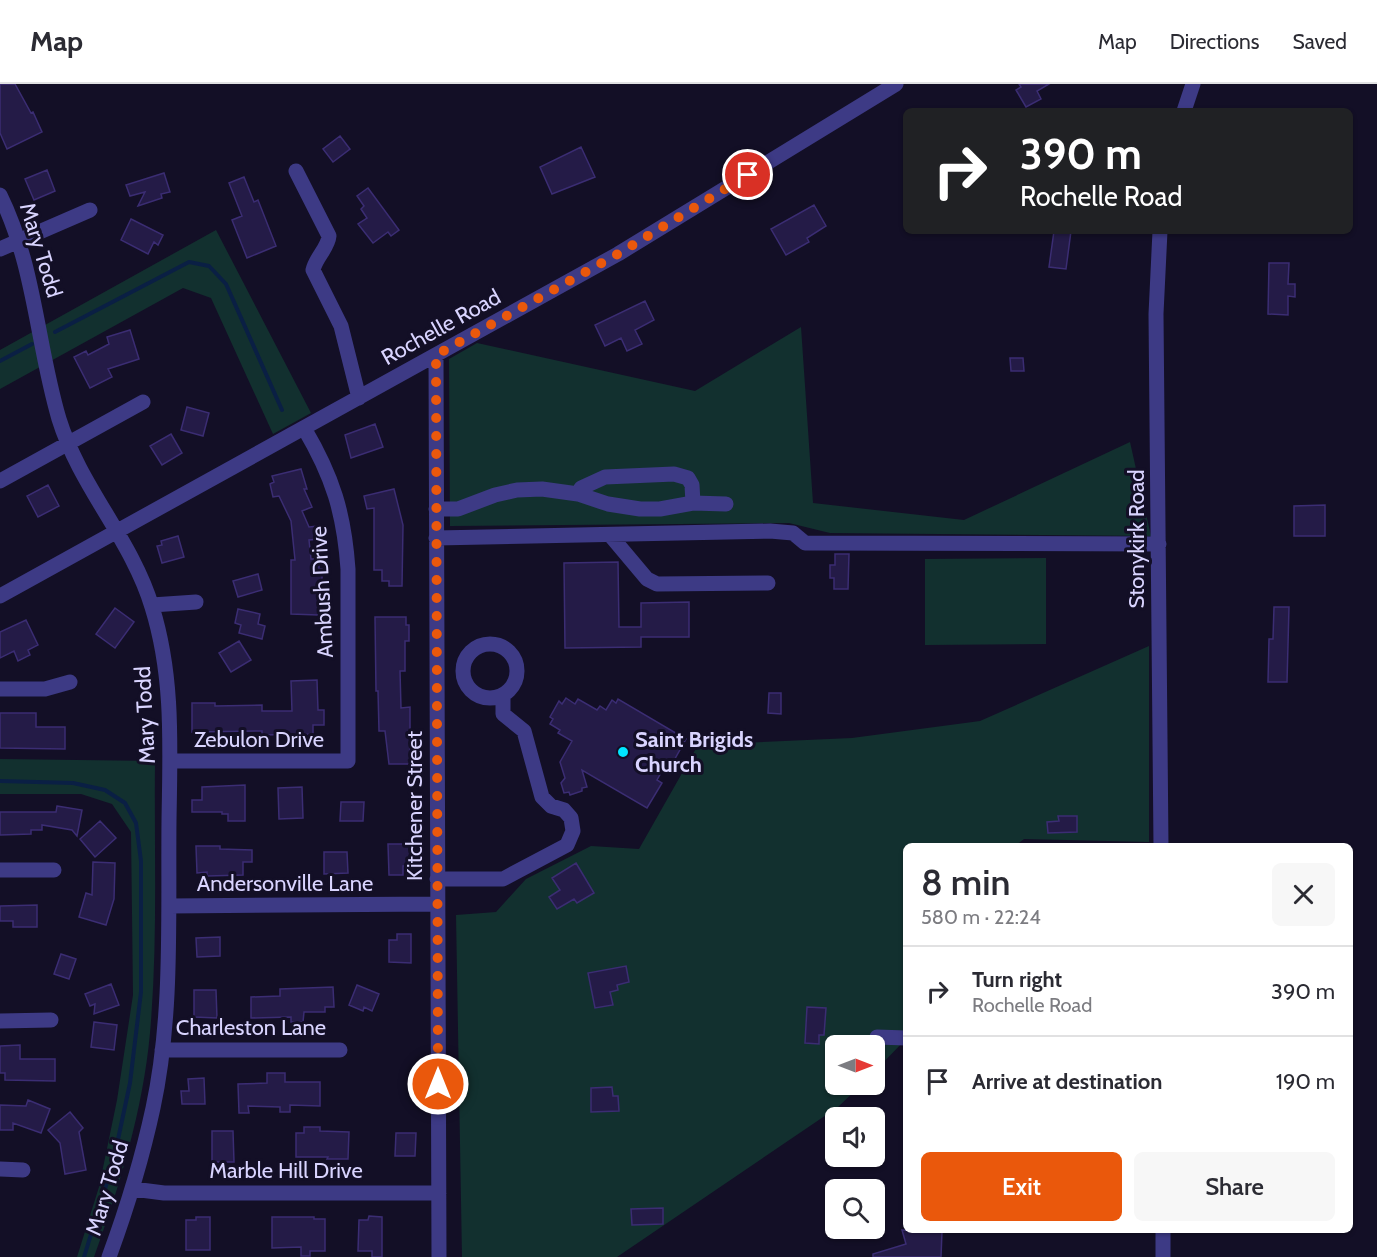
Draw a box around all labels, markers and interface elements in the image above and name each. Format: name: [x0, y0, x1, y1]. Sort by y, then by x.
text: Map: [30, 24, 83, 58]
text: Map: [1098, 29, 1137, 54]
text: Directions: [1170, 29, 1259, 54]
text: Saved: [1292, 29, 1347, 54]
text: 390 m: [1020, 128, 1142, 180]
icon: right: [921, 132, 999, 210]
pin: [722, 149, 773, 200]
icon: arrive: [731, 158, 764, 191]
text: Rochelle Road: [1020, 180, 1182, 213]
street label: Mary Todd: [14, 199, 68, 301]
street label: Rochelle Road: [377, 283, 505, 371]
street label: Stonykirk Road: [1123, 469, 1150, 609]
street label: Ambush Drive: [305, 525, 339, 659]
street label: Mary Todd: [129, 665, 161, 765]
street label: Zebulon Drive: [194, 726, 324, 753]
place label: Saint Brigids Church: [635, 726, 753, 778]
street label: Kitchener Street: [401, 730, 428, 881]
marker: Saint Brigids Church: [616, 745, 630, 759]
text: 8 min: [921, 860, 1011, 904]
button: close: [1272, 863, 1335, 926]
street label: Andersonville Lane: [197, 870, 373, 897]
text: 580 m · 22:24: [921, 905, 1041, 929]
text: Turn right: [972, 966, 1062, 993]
icon: right: [921, 975, 954, 1008]
text: 390 m: [1271, 978, 1335, 1005]
text: Rochelle Road: [972, 993, 1092, 1017]
street label: Charleston Lane: [176, 1014, 326, 1041]
north arrow: [825, 1035, 885, 1095]
map controls: [825, 1035, 885, 1239]
position arrow: [406, 1052, 470, 1116]
icon: arrive: [921, 1065, 954, 1098]
text: Arrive at destination: [972, 1068, 1162, 1095]
text: 190 m: [1276, 1068, 1335, 1095]
button: sound: [825, 1107, 885, 1167]
street label: Mary Todd: [80, 1137, 134, 1239]
button: Exit: [921, 1152, 1122, 1221]
button: Share: [1134, 1152, 1335, 1221]
street label: Marble Hill Drive: [209, 1157, 363, 1184]
button: search: [825, 1179, 885, 1239]

